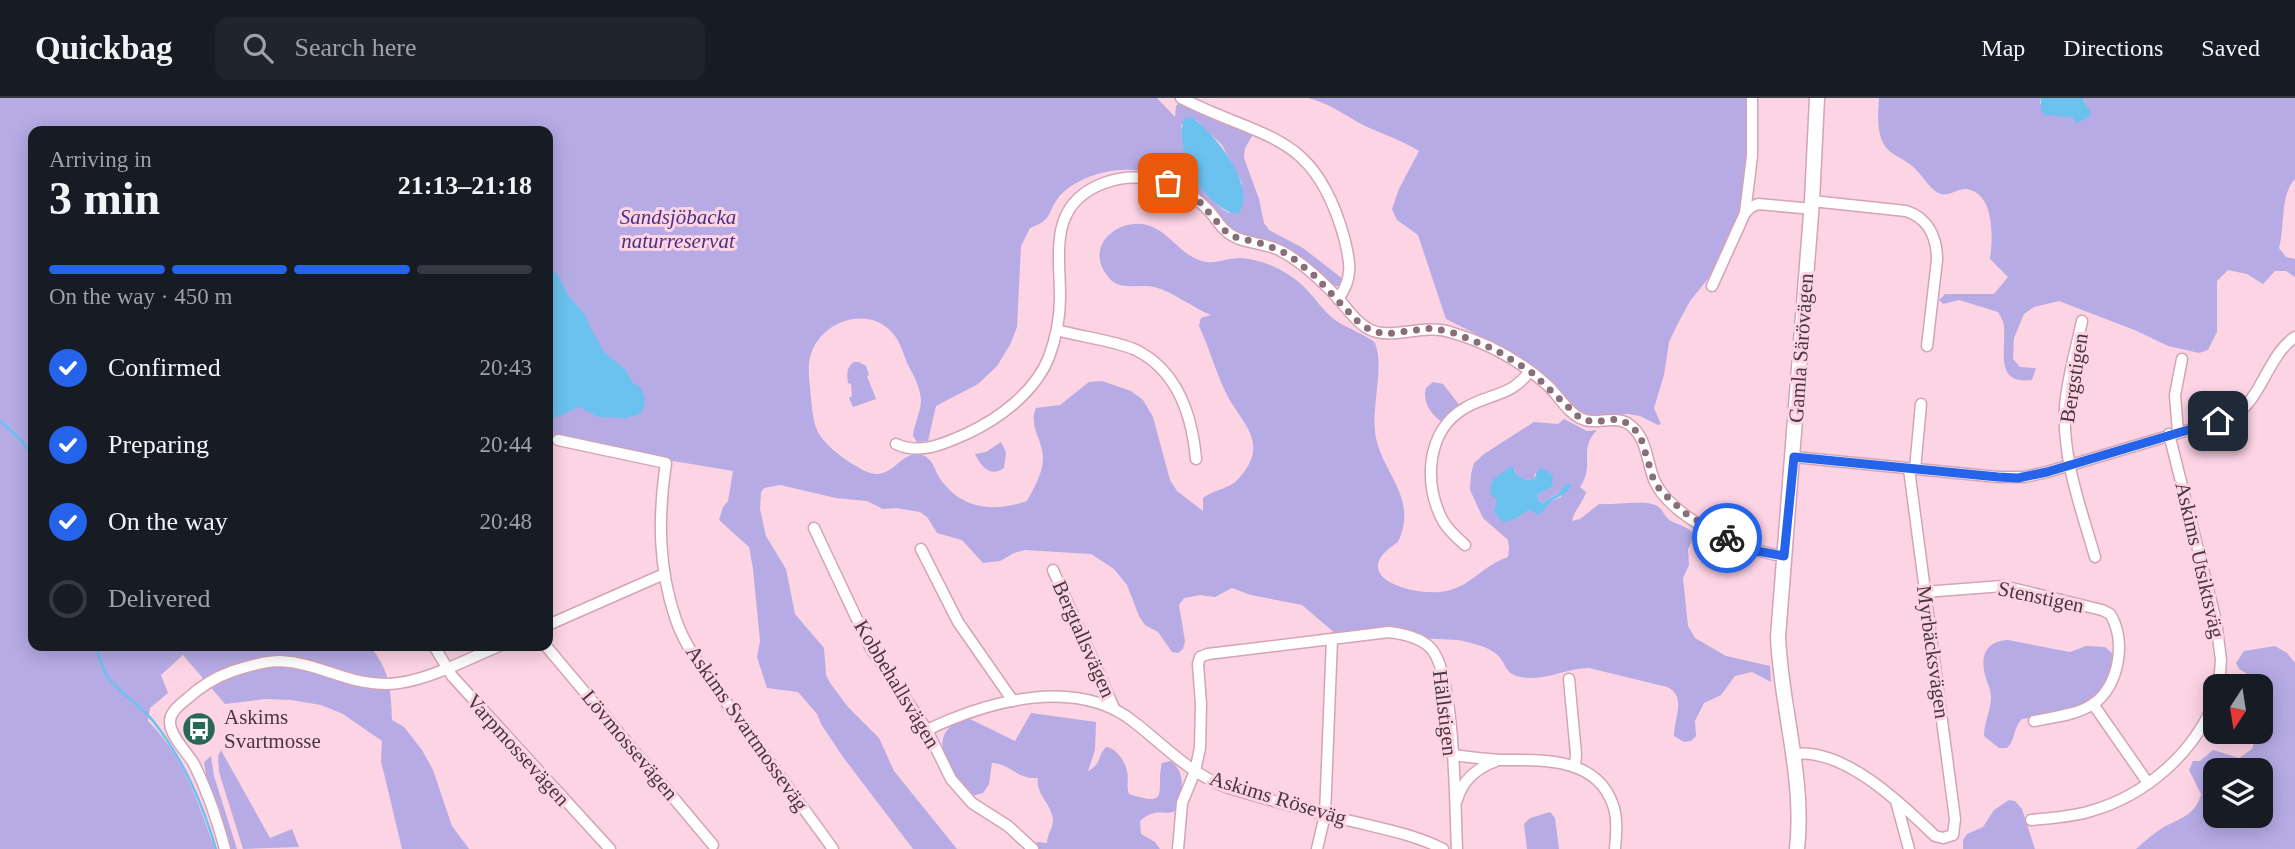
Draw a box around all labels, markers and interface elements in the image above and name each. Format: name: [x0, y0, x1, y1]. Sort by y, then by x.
search box: [215, 17, 705, 80]
icon: search: [239, 29, 277, 67]
text: Quickbag: [35, 30, 173, 66]
text: Search here: [295, 33, 417, 62]
text: Map: [1981, 35, 2025, 61]
text: Directions: [2063, 35, 2163, 61]
text: Saved: [2201, 35, 2260, 61]
text: Arriving in: [49, 147, 152, 172]
pin: [1138, 153, 1198, 213]
icon: bag: [1149, 164, 1187, 202]
text: 21:13–21:18: [398, 171, 532, 200]
text: 3 min: [49, 173, 160, 224]
park label: Sandsjöbacka naturreservat: [620, 205, 736, 253]
street label: Gamla Särövägen: [1784, 272, 1818, 424]
text: On the way · 450 m: [49, 284, 232, 309]
street label: Bergstigen: [2055, 331, 2093, 425]
icon: check: [49, 349, 87, 387]
text: Confirmed: [108, 353, 221, 382]
text: 20:43: [480, 355, 532, 380]
pin: [2188, 391, 2248, 451]
icon: home: [2199, 402, 2237, 440]
icon: check: [49, 426, 87, 464]
text: Preparing: [108, 430, 209, 459]
text: 20:44: [480, 432, 532, 457]
street label: Askims Utsiktsväg: [2170, 480, 2230, 641]
icon: check: [49, 503, 87, 541]
courier: [1692, 503, 1762, 573]
text: On the way: [108, 507, 228, 536]
text: 20:48: [480, 509, 532, 534]
icon: bike: [1708, 519, 1746, 557]
street label: Stenstigen: [1996, 576, 2087, 618]
street label: Bergtallsvägen: [1047, 577, 1121, 702]
text: Delivered: [108, 584, 211, 613]
street label: Myrbäcksvägen: [1912, 584, 1954, 721]
street label: Kobbehallsvägen: [849, 615, 945, 753]
street label: Askims Svartmosseväg: [681, 641, 813, 816]
street label: Hällstigen: [1428, 669, 1462, 758]
north arrow: [2203, 674, 2273, 744]
map controls: [2203, 674, 2273, 828]
street label: Lövmossevägen: [577, 685, 683, 805]
street label: Varpmossevägen: [461, 689, 575, 811]
place label: Askims Svartmosse: [224, 705, 321, 753]
bus stop icon: Askims Svartmosse: [180, 710, 218, 748]
button: layers: [2203, 758, 2273, 828]
street label: Askims Röseväg: [1207, 766, 1350, 830]

